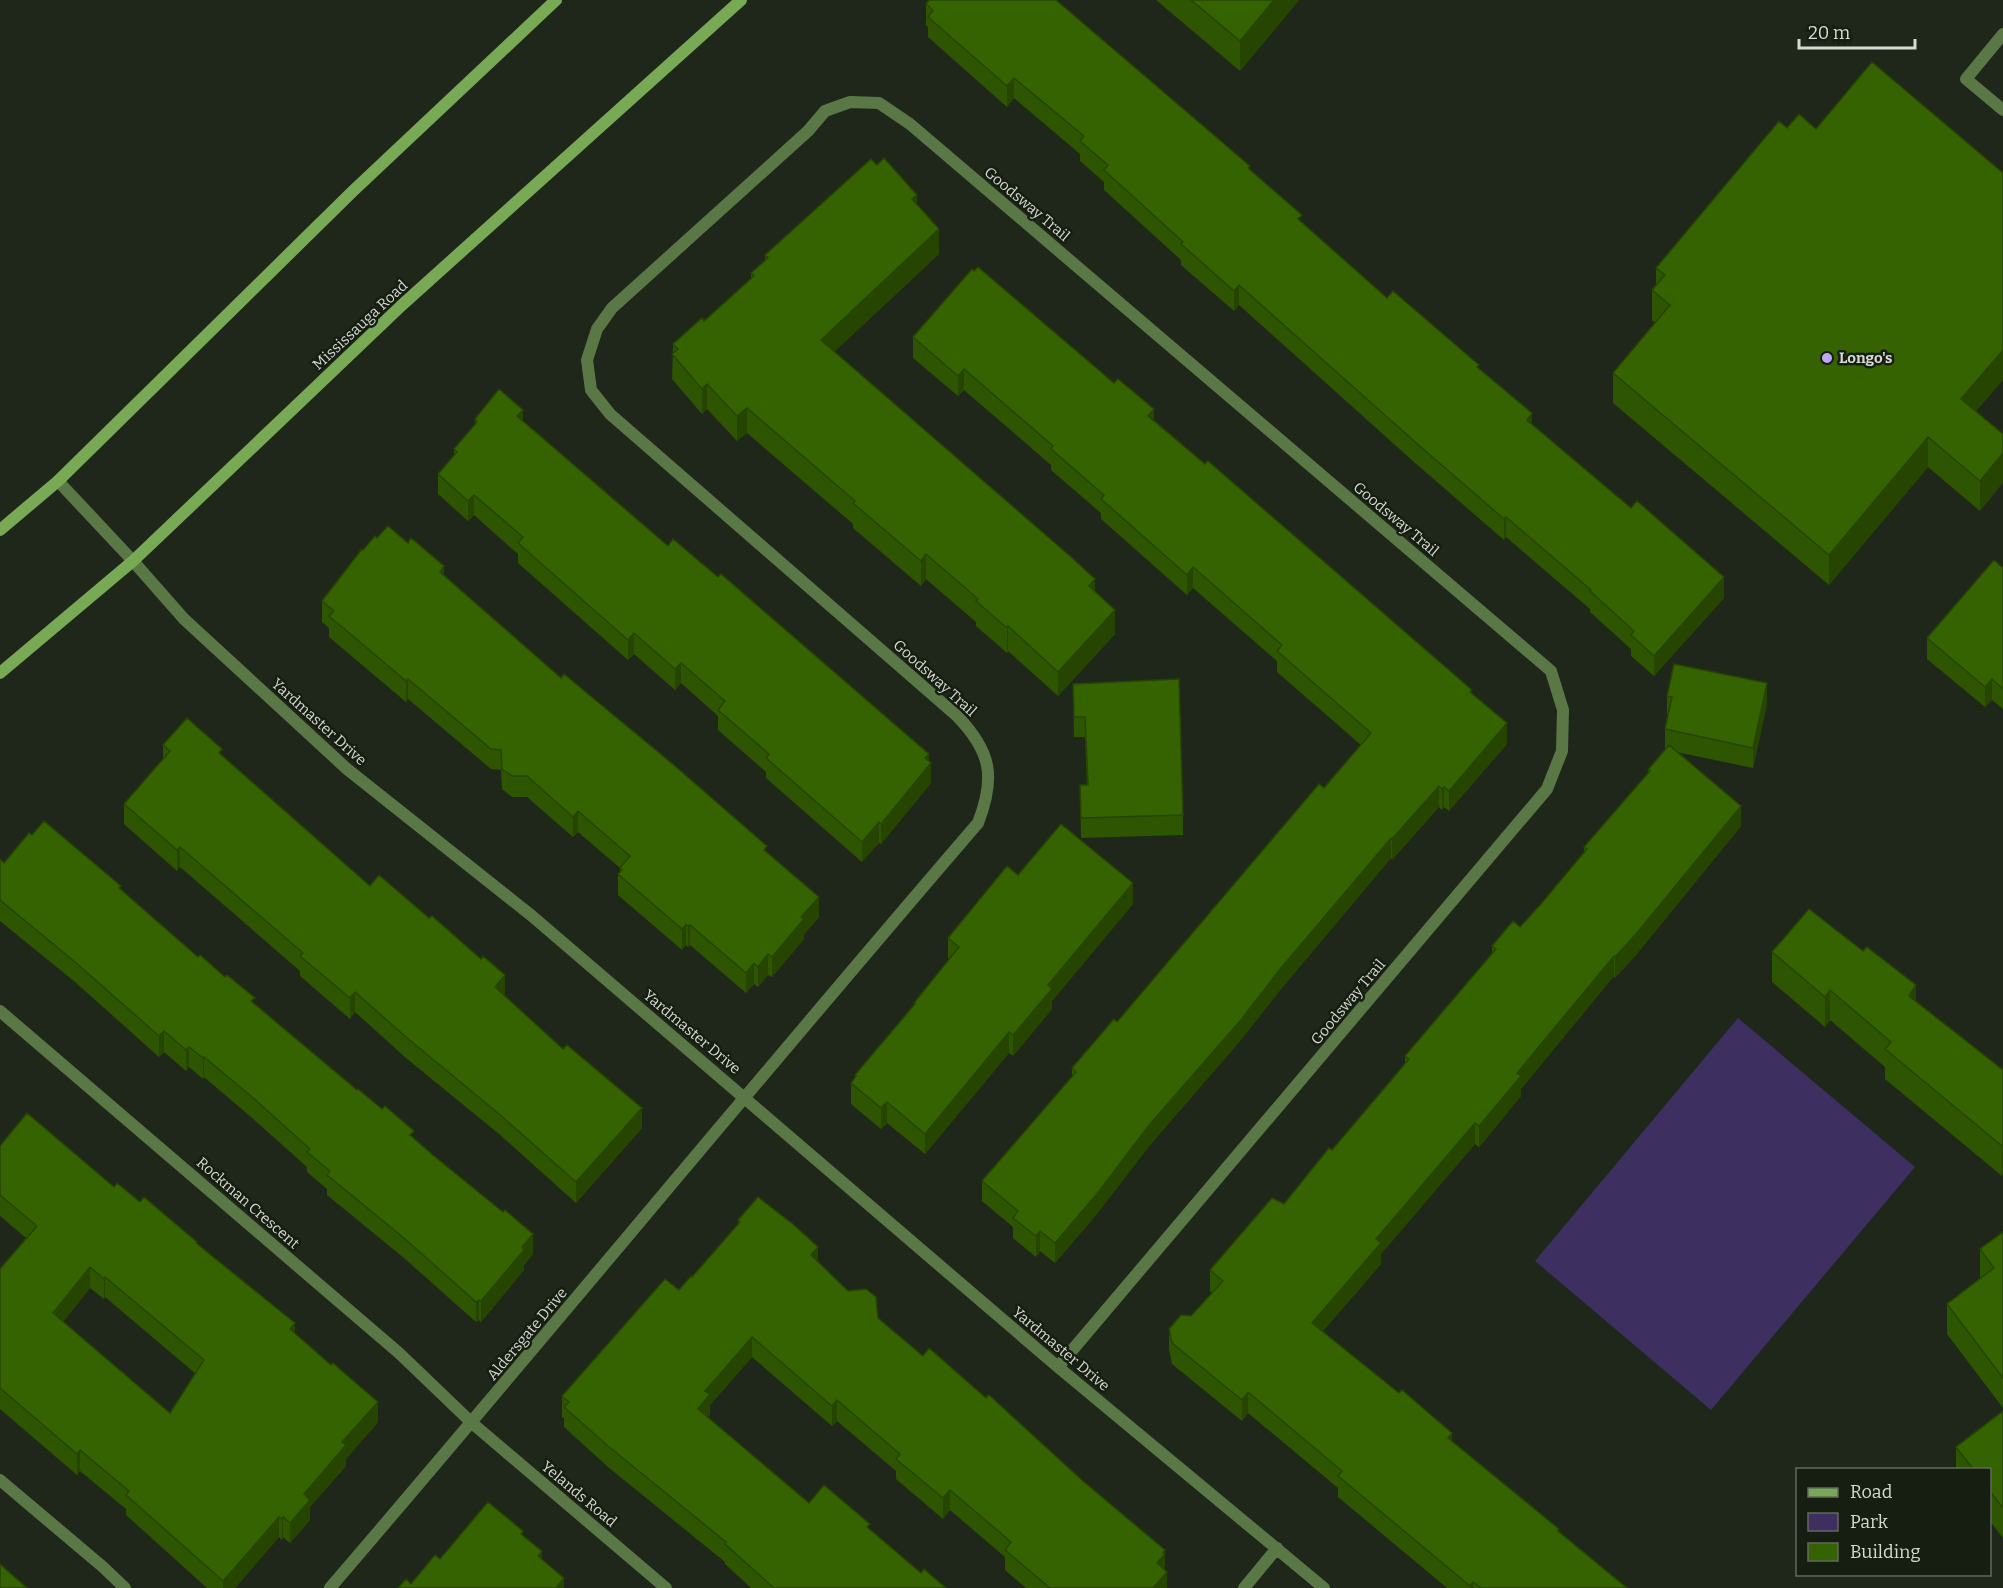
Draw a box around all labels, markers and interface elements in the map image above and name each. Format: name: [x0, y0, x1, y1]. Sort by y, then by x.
scale bar: [1799, 12, 1914, 50]
text: 20 m: [1808, 22, 1850, 44]
street label: Goodsway Trail: [981, 163, 1073, 245]
street label: Mississauga Road: [309, 276, 411, 374]
place label: Longo's: [1839, 349, 1892, 367]
marker: Longo's: [1820, 351, 1834, 365]
street label: Goodsway Trail: [1350, 478, 1442, 560]
street label: Goodsway Trail: [890, 636, 980, 720]
street label: Yardmaster Drive: [268, 675, 370, 769]
street label: Goodsway Trail: [1307, 956, 1389, 1048]
street label: Yardmaster Drive: [640, 986, 744, 1078]
street label: Rockman Crescent: [193, 1153, 303, 1253]
street label: Aldersgate Drive: [483, 1284, 571, 1384]
street label: Yardmaster Drive: [1009, 1303, 1113, 1395]
street label: Yelands Road: [538, 1457, 620, 1531]
legend: [1796, 1468, 1991, 1576]
text: Road: [1850, 1481, 1893, 1503]
text: Park: [1850, 1511, 1889, 1533]
text: Building: [1850, 1541, 1921, 1563]

